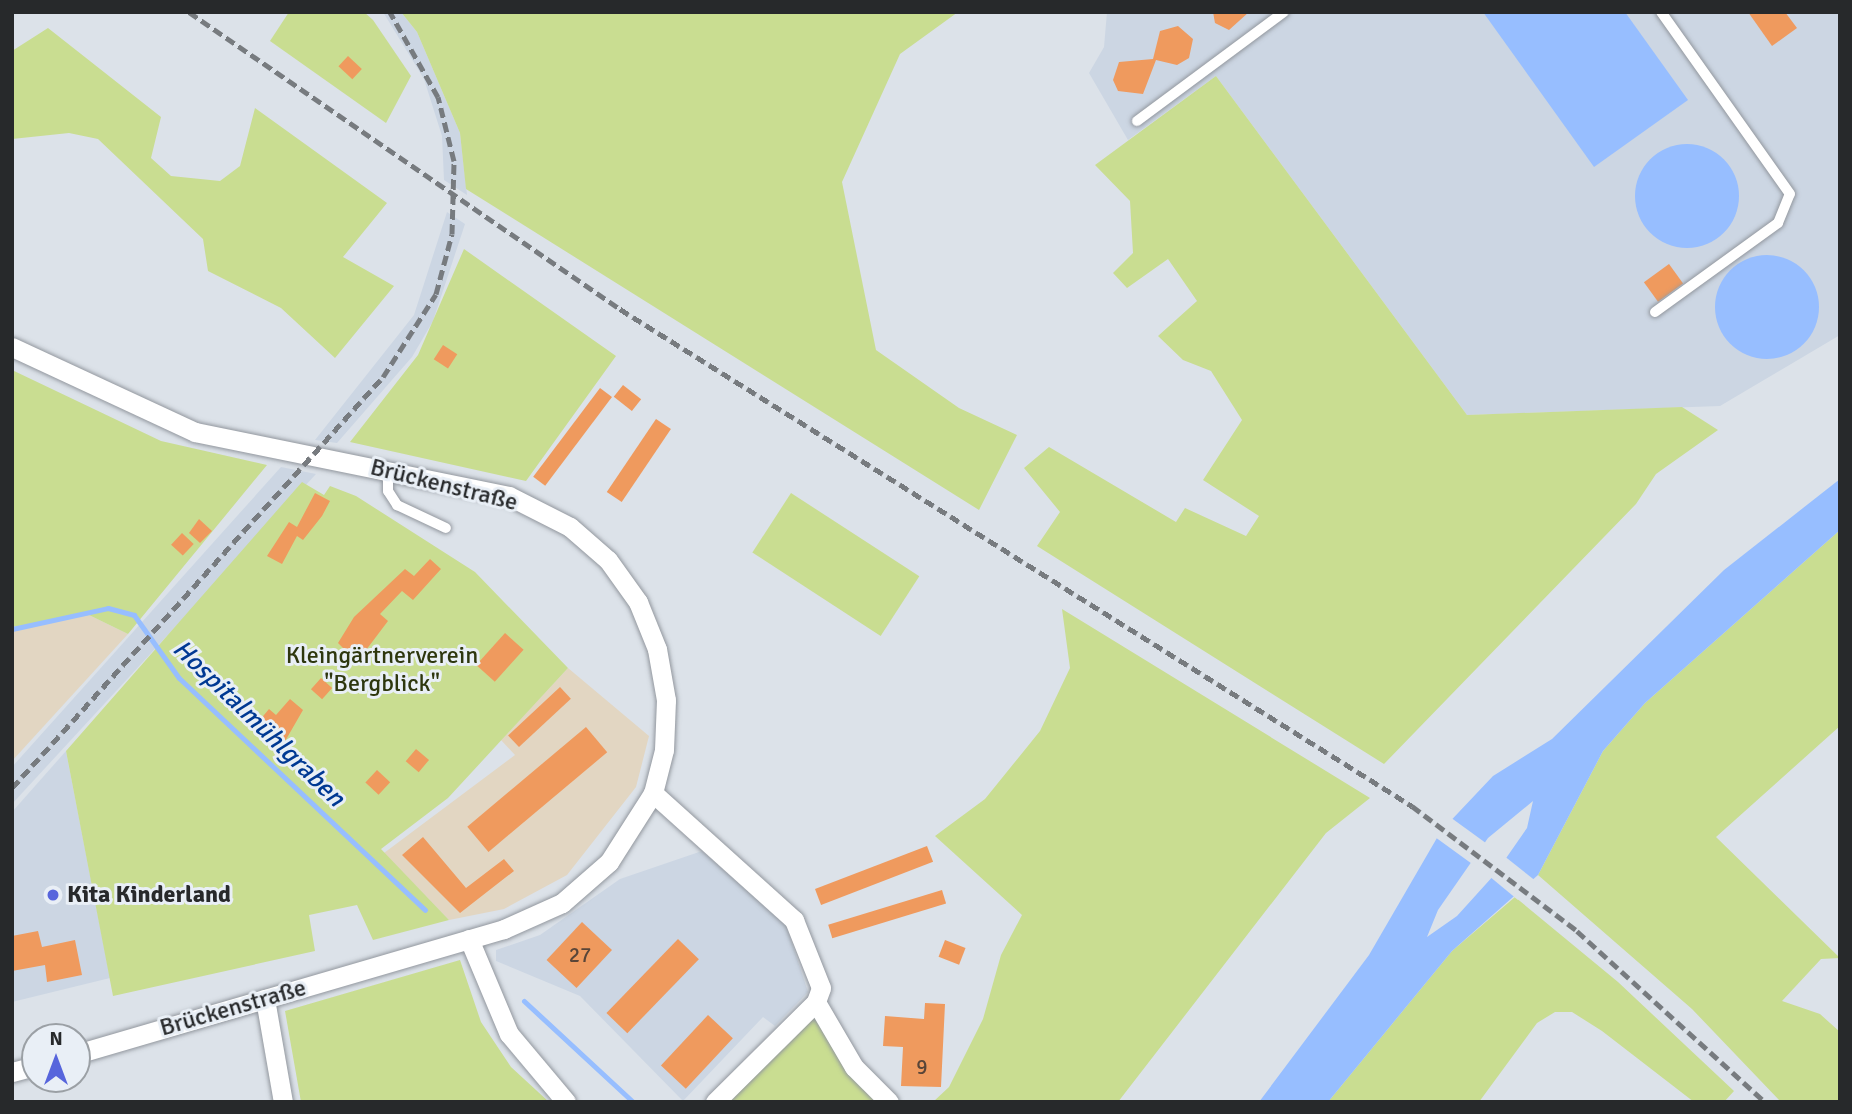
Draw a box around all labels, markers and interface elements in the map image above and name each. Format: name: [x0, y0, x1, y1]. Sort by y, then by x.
street label: Brückenstraße: [367, 453, 521, 517]
water label: Hospitalmühlgraben: [166, 634, 350, 814]
park label: Kleingärtnerverein "Bergblick": [286, 642, 478, 698]
place label: Kita Kinderland: [67, 881, 231, 909]
marker: Kita Kinderland: [45, 887, 61, 903]
house number: 27: [569, 942, 591, 968]
street label: Brückenstraße: [157, 973, 309, 1043]
north arrow: [21, 1023, 91, 1093]
text: N: [49, 1027, 63, 1051]
house number: 9: [916, 1054, 928, 1080]

